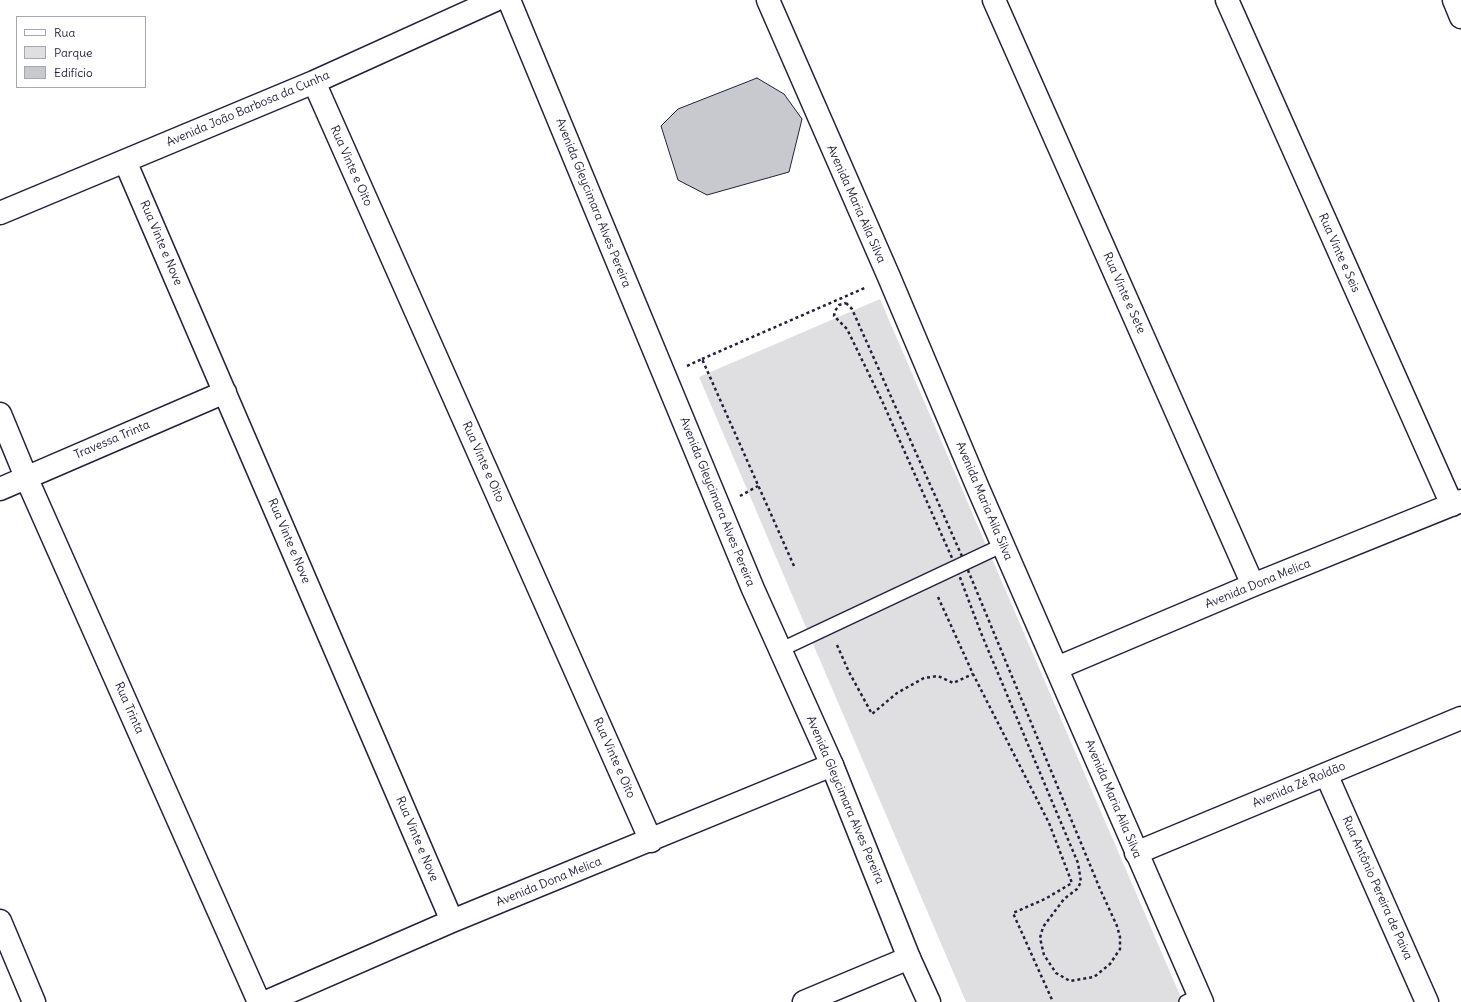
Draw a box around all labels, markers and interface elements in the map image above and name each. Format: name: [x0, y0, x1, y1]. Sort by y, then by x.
legend: [16, 16, 146, 88]
text: Rua: [54, 25, 75, 40]
text: Parque: [54, 45, 93, 60]
text: Edifício: [54, 65, 93, 80]
street label: Avenida João Barbosa da Cunha: [164, 68, 332, 150]
street label: Avenida Gleycimara Alves Pereira: [552, 116, 634, 290]
street label: Rua Vinte e Oito: [327, 124, 375, 208]
street label: Avenida Maria Aila Silva: [823, 143, 889, 265]
street label: Rua Vinte e Nove: [137, 198, 185, 288]
street label: Rua Vinte e Seis: [1315, 211, 1363, 295]
street label: Rua Vinte e Sete: [1100, 250, 1148, 336]
street label: Avenida Gleycimara Alves Pereira: [676, 415, 758, 589]
street label: Travessa Trinta: [72, 418, 152, 462]
street label: Rua Vinte e Oito: [459, 420, 507, 504]
street label: Avenida Maria Aila Silva: [952, 439, 1016, 563]
street label: Rua Vinte e Nove: [265, 496, 313, 586]
street label: Avenida Dona Melica: [1203, 556, 1313, 612]
street label: Rua Trinta: [111, 680, 147, 736]
street label: Avenida Gleycimara Alves Pereira: [803, 714, 887, 886]
street label: Rua Vinte e Oito: [590, 716, 638, 800]
street label: Avenida Maria Aila Silva: [1081, 737, 1145, 861]
street label: Avenida Zé Roldão: [1250, 759, 1348, 811]
street label: Rua Vinte e Nove: [393, 794, 441, 884]
street label: Rua Antônio Pereira de Paiva: [1339, 814, 1415, 962]
street label: Avenida Dona Melica: [494, 854, 604, 910]

